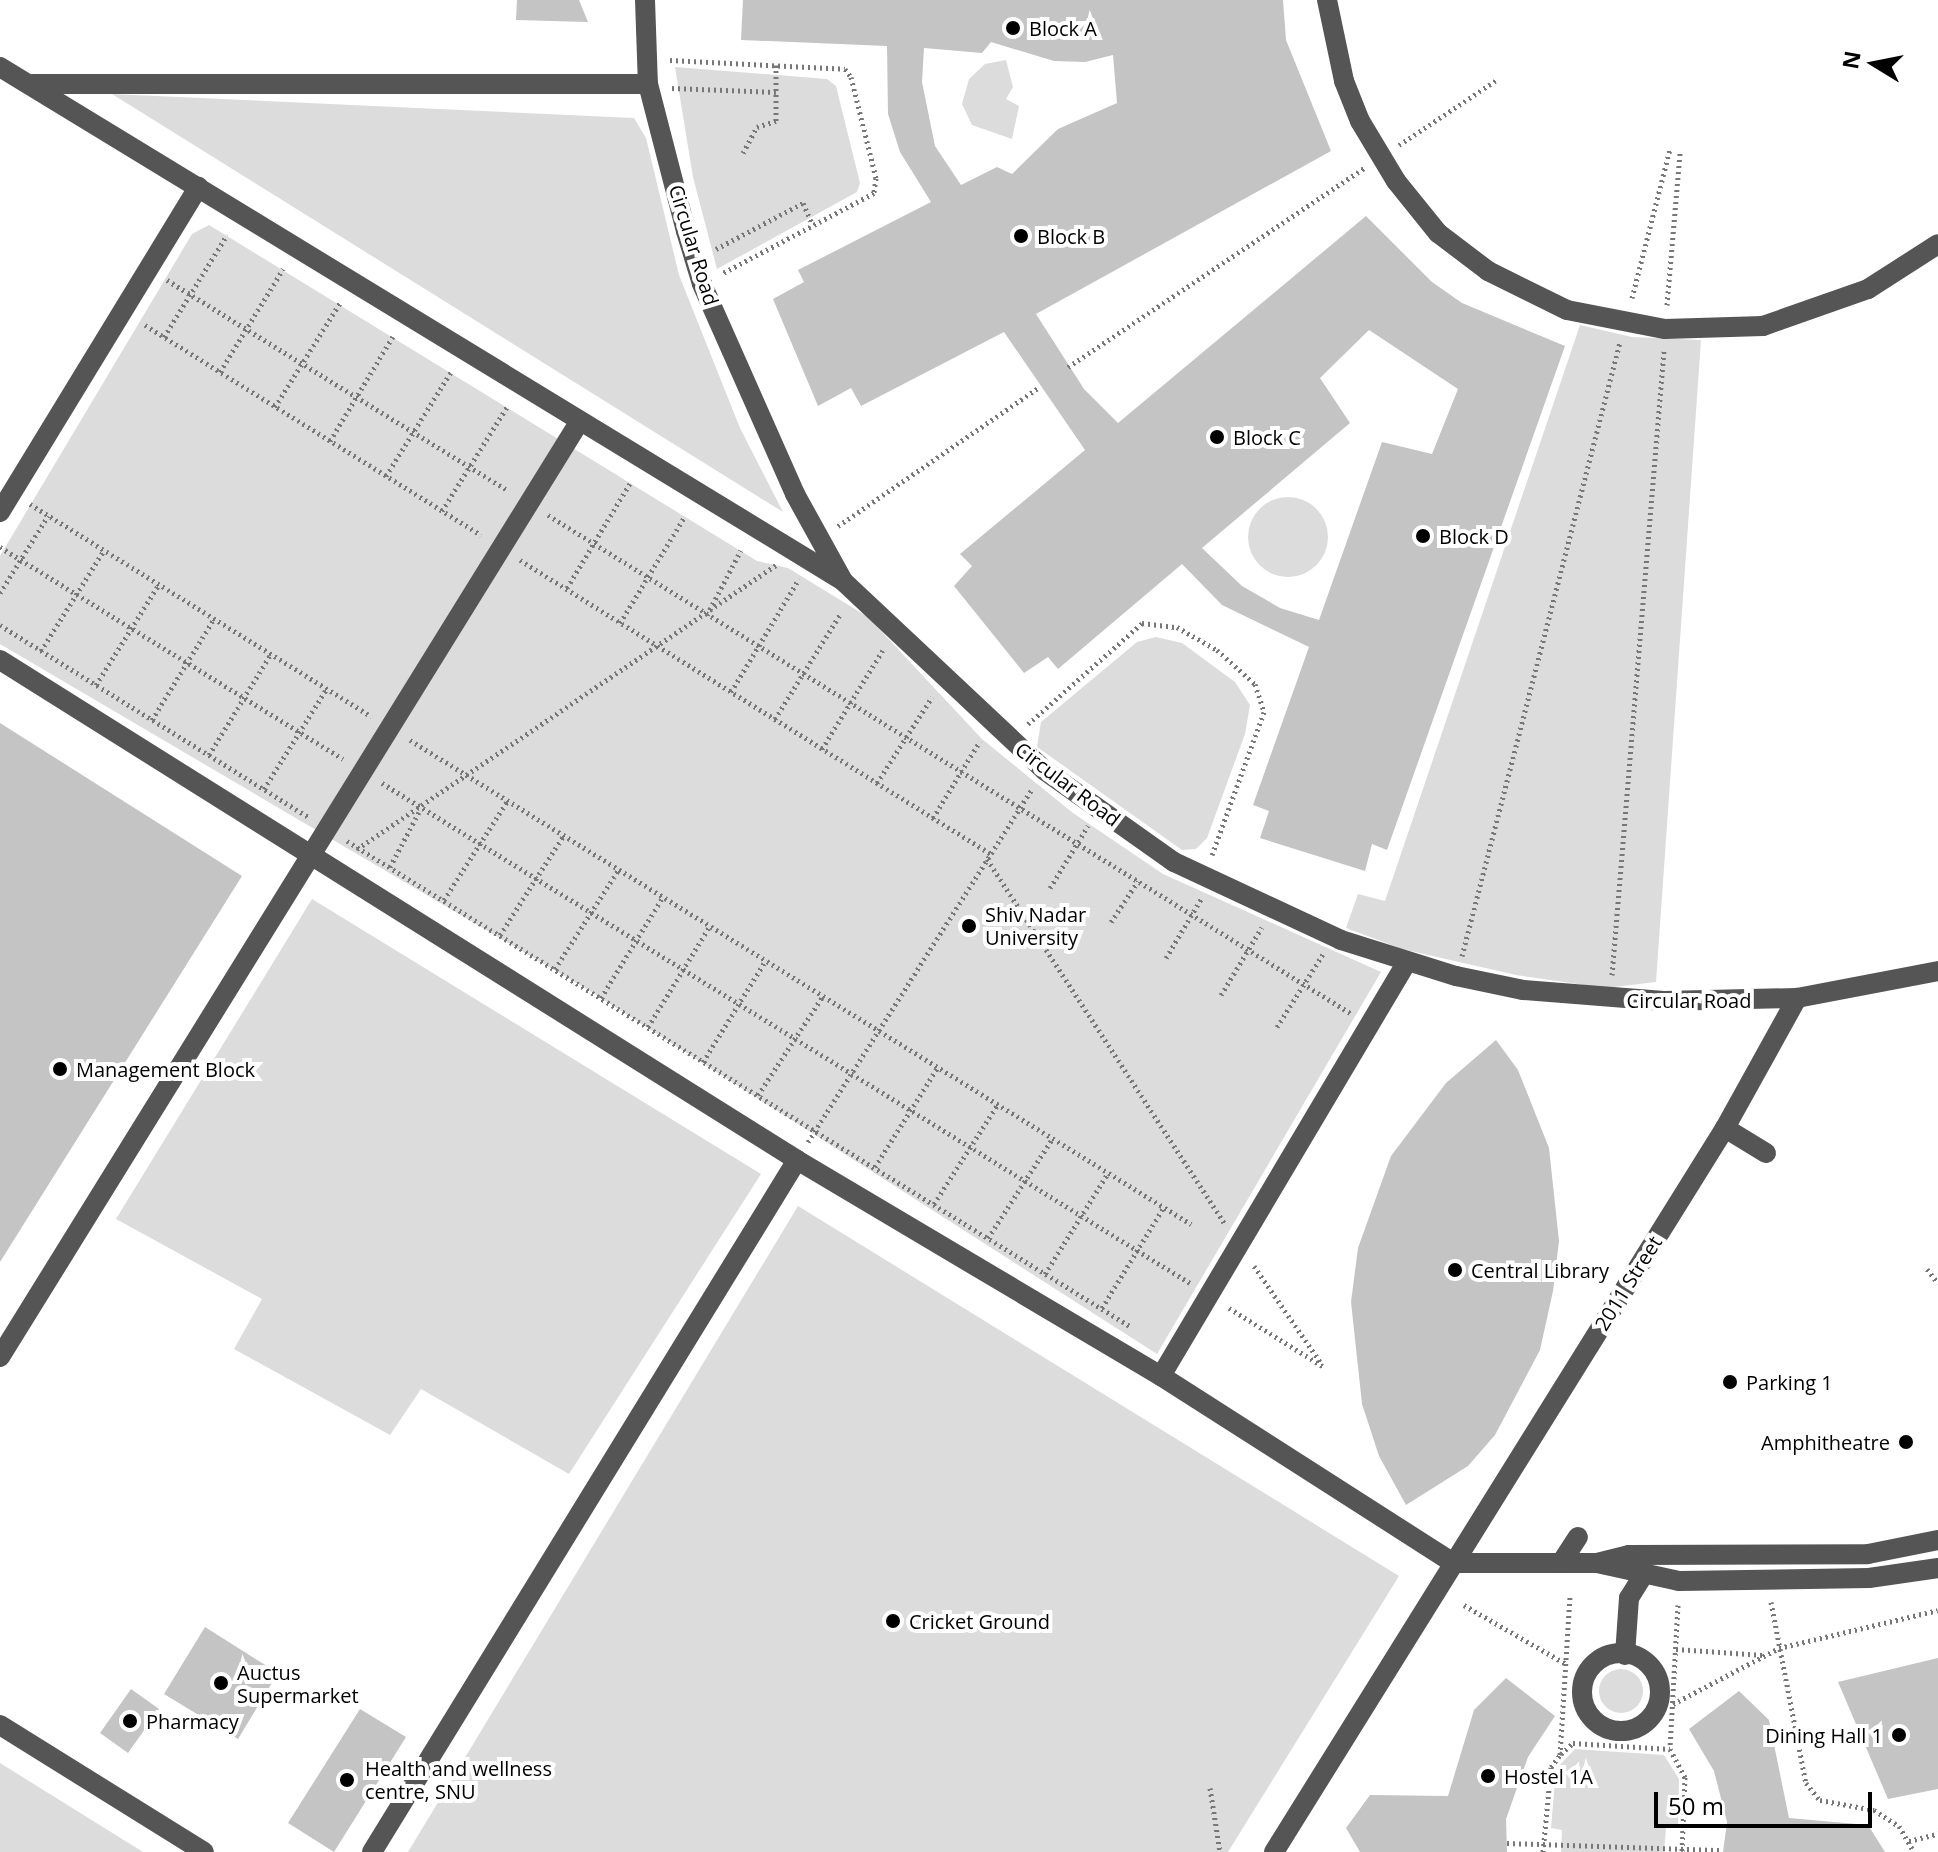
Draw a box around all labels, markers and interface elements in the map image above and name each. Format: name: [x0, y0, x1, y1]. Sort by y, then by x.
place label: Block A: [1029, 16, 1097, 40]
marker: Block A: [1004, 19, 1022, 37]
north arrow: [1834, 24, 1914, 104]
text: N: [1834, 48, 1867, 71]
street label: Circular Road: [664, 182, 724, 308]
place label: Block B: [1037, 224, 1105, 248]
marker: Block B: [1012, 227, 1030, 245]
place label: Block C: [1233, 425, 1301, 449]
marker: Block C: [1208, 428, 1226, 446]
place label: Block D: [1439, 524, 1509, 548]
marker: Block D: [1414, 527, 1432, 545]
street label: Circular Road: [1011, 737, 1125, 831]
place label: Shiv Nadar University: [985, 902, 1086, 949]
marker: Shiv Nadar University: [960, 917, 978, 935]
street label: Circular Road: [1627, 988, 1751, 1012]
place label: Management Block: [76, 1057, 255, 1081]
marker: Management Block: [51, 1060, 69, 1078]
street label: 2011 Street: [1590, 1231, 1666, 1335]
place label: Central Library: [1471, 1258, 1609, 1282]
marker: Central Library: [1446, 1261, 1464, 1279]
place label: Parking 1: [1746, 1370, 1833, 1394]
marker: Parking 1: [1721, 1373, 1739, 1391]
place label: Amphitheatre: [1761, 1430, 1890, 1454]
marker: Amphitheatre: [1897, 1433, 1915, 1451]
place label: Cricket Ground: [909, 1609, 1050, 1633]
marker: Cricket Ground: [884, 1612, 902, 1630]
place label: Auctus Supermarket: [237, 1660, 359, 1707]
marker: Auctus Supermarket: [212, 1674, 230, 1692]
place label: Pharmacy: [146, 1709, 239, 1733]
marker: Pharmacy: [121, 1712, 139, 1730]
place label: Dining Hall 1: [1765, 1723, 1883, 1747]
marker: Dining Hall 1: [1890, 1726, 1908, 1744]
place label: Health and wellness centre, SNU: [365, 1756, 552, 1803]
place label: Hostel 1A: [1504, 1764, 1593, 1788]
marker: Hostel 1A: [1479, 1767, 1497, 1785]
marker: Health and wellness centre, SNU: [336, 1769, 358, 1791]
scale bar: [1658, 1776, 1876, 1826]
text: 50 m: [1668, 1789, 1724, 1822]

